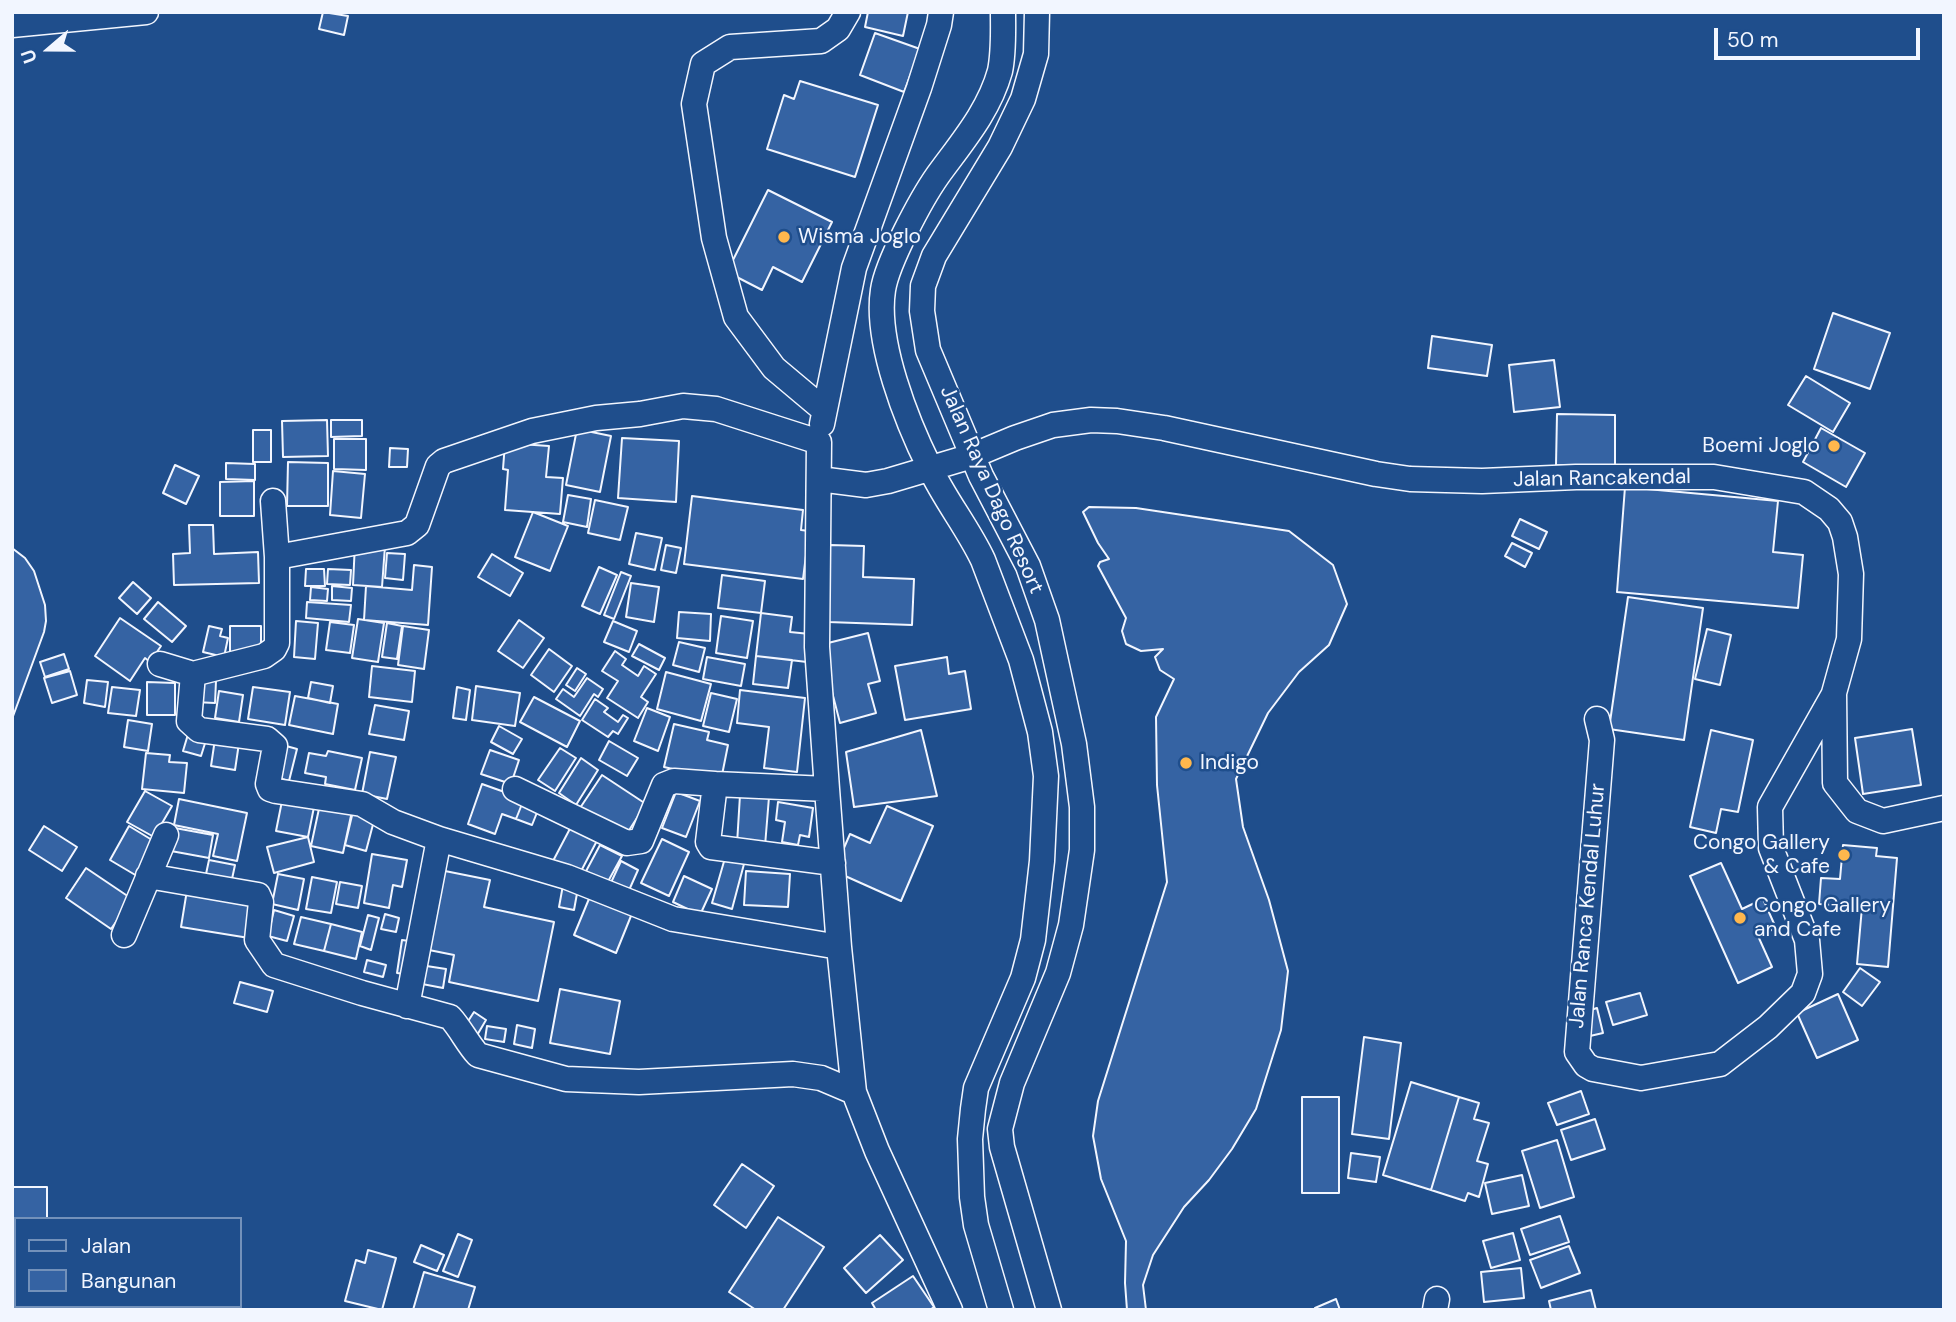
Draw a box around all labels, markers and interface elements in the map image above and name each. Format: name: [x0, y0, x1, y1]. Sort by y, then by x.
north arrow: [14, 14, 84, 84]
scale bar: [1718, 14, 1924, 58]
text: 50 m: [1727, 26, 1778, 54]
text: U: [15, 46, 43, 67]
place label: Wisma Joglo: [798, 224, 921, 250]
marker: Wisma Joglo: [776, 229, 792, 245]
street label: Jalan Raya Dago Resort: [934, 382, 1048, 598]
place label: Boemi Joglo: [1702, 433, 1820, 459]
marker: Boemi Joglo: [1826, 438, 1842, 454]
street label: Jalan Rancakendal: [1513, 465, 1691, 493]
place label: Indigo: [1200, 750, 1259, 776]
marker: Indigo: [1178, 755, 1194, 771]
street label: Jalan Ranca Kendal Luhur: [1565, 782, 1611, 1030]
place label: Congo Gallery & Cafe: [1693, 830, 1830, 880]
marker: Congo Gallery & Cafe: [1836, 847, 1852, 863]
place label: Congo Gallery and Cafe: [1754, 893, 1891, 943]
marker: Congo Gallery and Cafe: [1732, 910, 1748, 926]
legend: [14, 1217, 242, 1308]
text: Jalan: [81, 1232, 131, 1260]
text: Bangunan: [81, 1267, 176, 1295]

